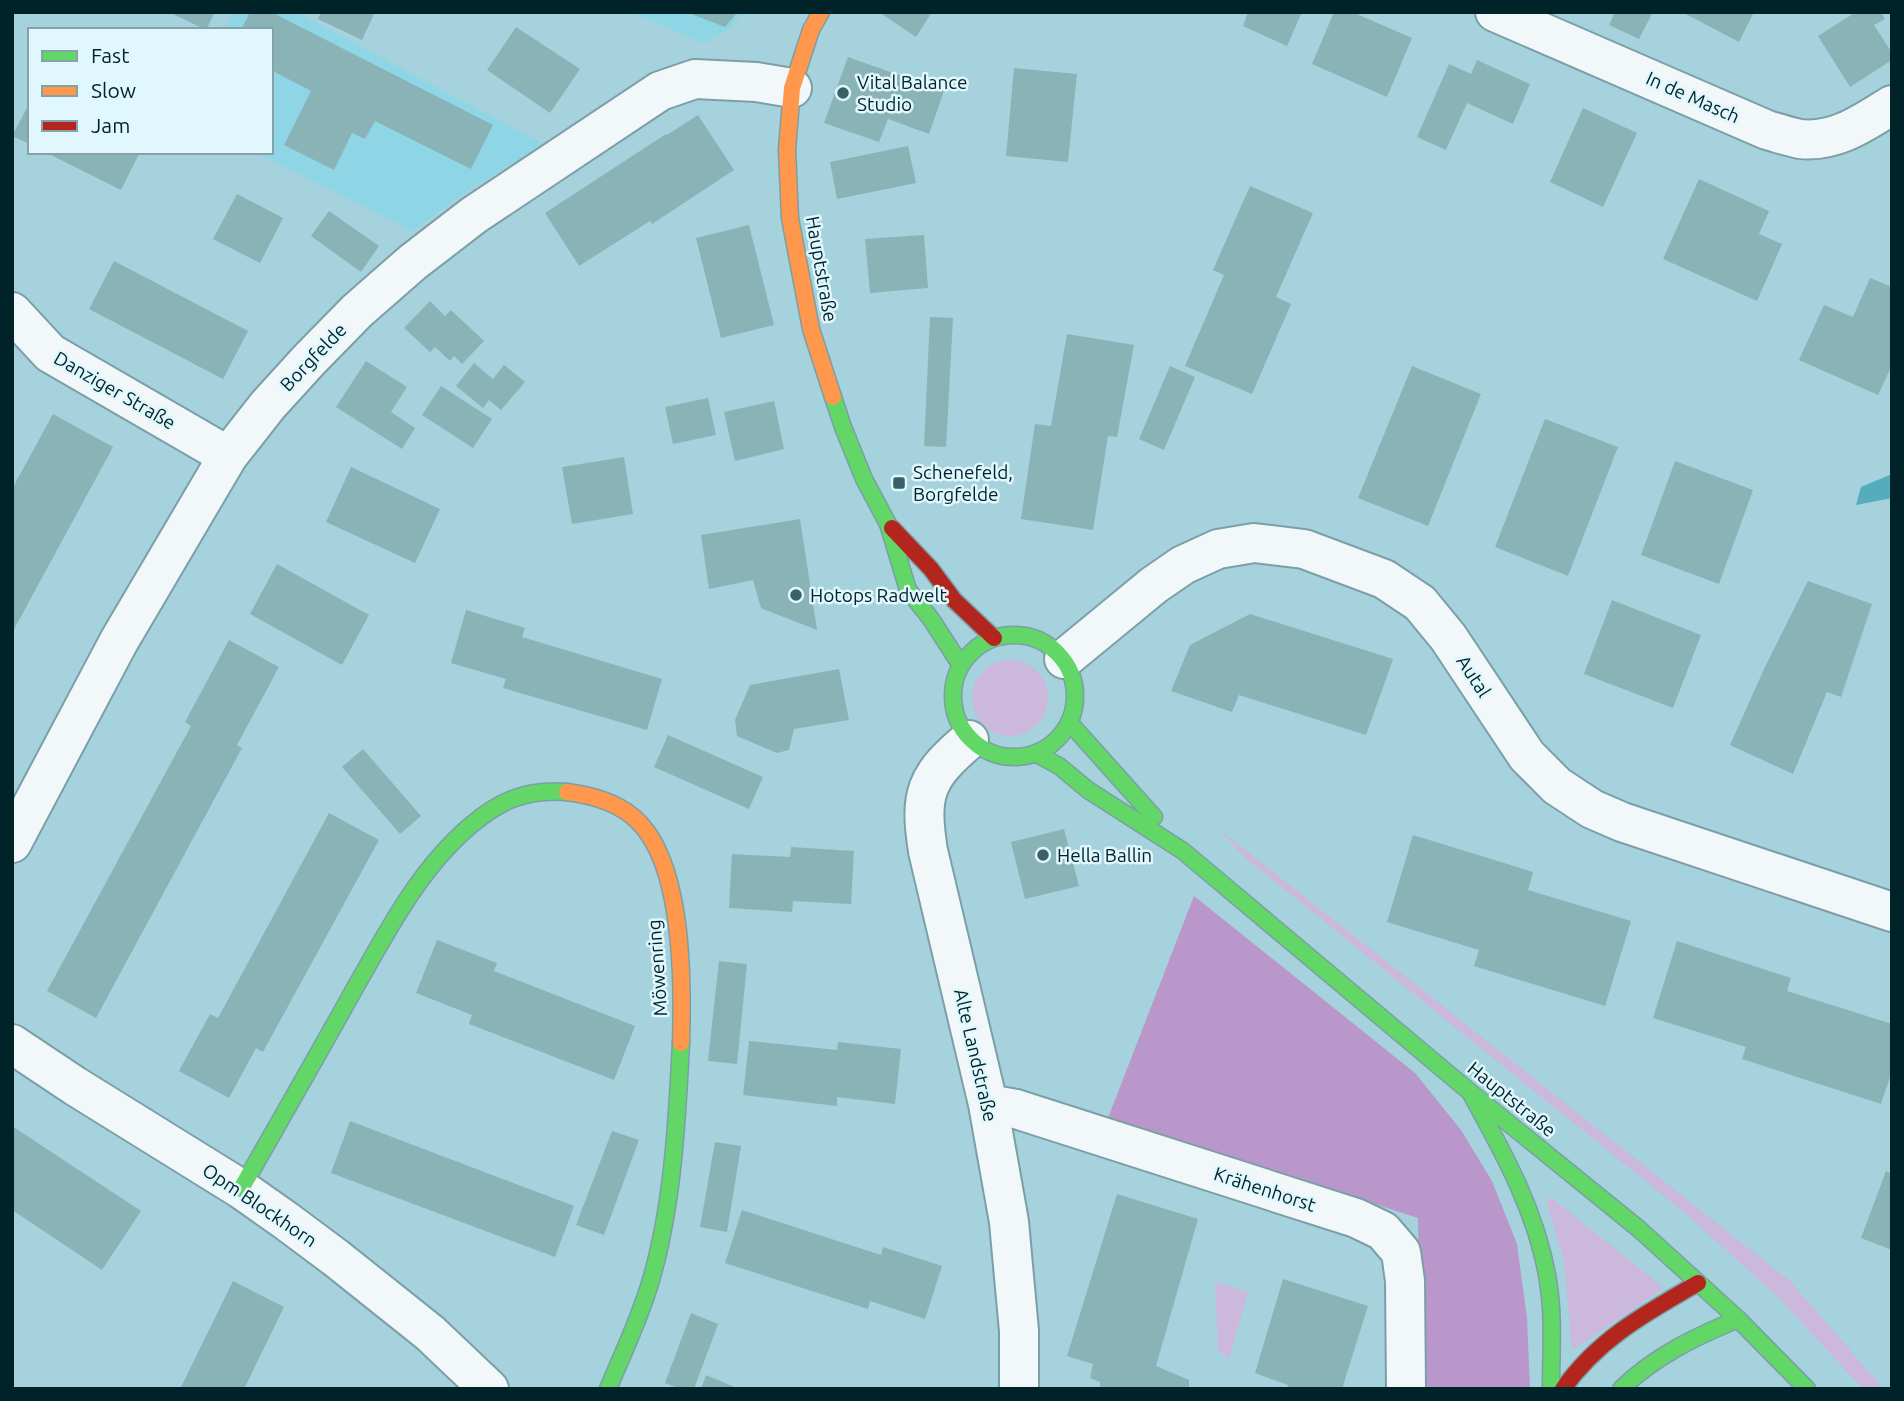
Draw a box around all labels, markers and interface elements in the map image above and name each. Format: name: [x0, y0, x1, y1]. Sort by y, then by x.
legend: [28, 28, 273, 154]
text: Fast: [91, 43, 129, 67]
street label: In de Masch: [1643, 67, 1743, 127]
place label: Vital Balance Studio: [857, 71, 968, 115]
text: Slow: [91, 78, 136, 102]
marker: Vital Balance Studio: [835, 85, 851, 101]
text: Jam: [91, 113, 130, 137]
street label: Hauptstraße: [802, 214, 842, 324]
street label: Borgfelde: [275, 319, 351, 395]
street label: Danziger Straße: [50, 346, 180, 434]
place label: Schenefeld, Borgfelde: [913, 461, 1013, 505]
marker: Schenefeld, Borgfelde: [891, 475, 907, 491]
place label: Hotops Radwelt: [810, 584, 947, 606]
marker: Hotops Radwelt: [788, 587, 804, 603]
street label: Autal: [1452, 651, 1496, 701]
place label: Hella Ballin: [1057, 844, 1152, 866]
marker: Hella Ballin: [1035, 847, 1051, 863]
street label: Möwenring: [643, 919, 671, 1017]
street label: Alte Landstraße: [950, 986, 1002, 1124]
street label: Hauptstraße: [1463, 1057, 1561, 1141]
street label: Opm Blockhorn: [199, 1159, 321, 1251]
street label: Krähenhorst: [1211, 1162, 1319, 1216]

